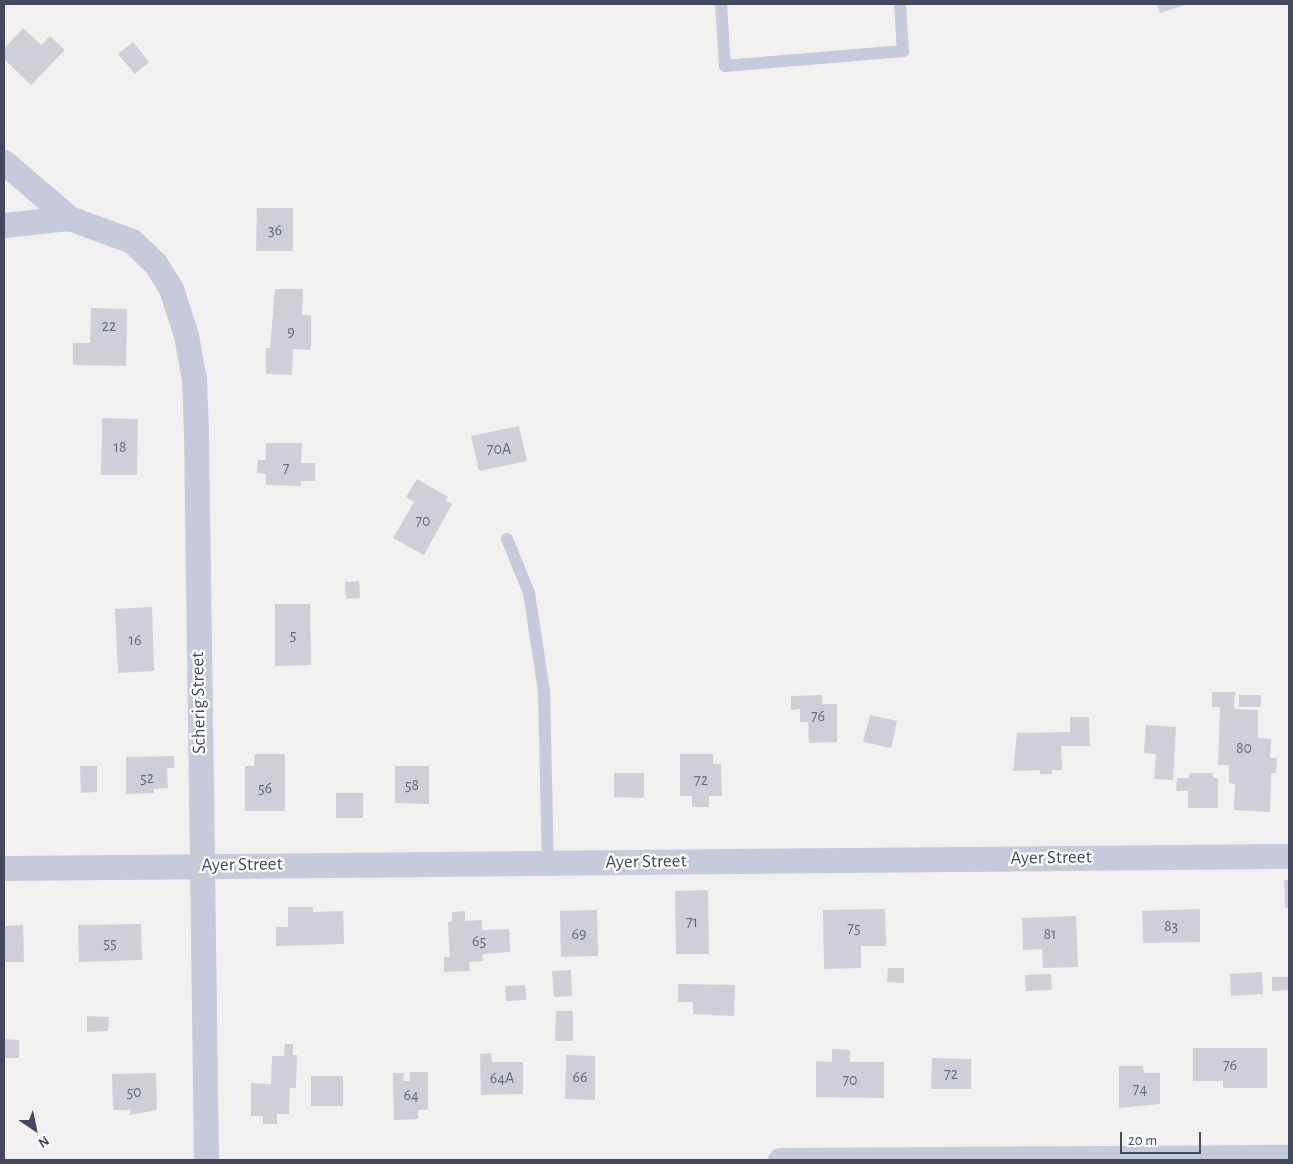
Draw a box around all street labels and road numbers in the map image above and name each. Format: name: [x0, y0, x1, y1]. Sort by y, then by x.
street label: Scherig Street: [187, 652, 211, 754]
street label: Ayer Street: [1010, 846, 1092, 870]
street label: Ayer Street: [605, 850, 687, 874]
street label: Ayer Street: [201, 853, 283, 877]

